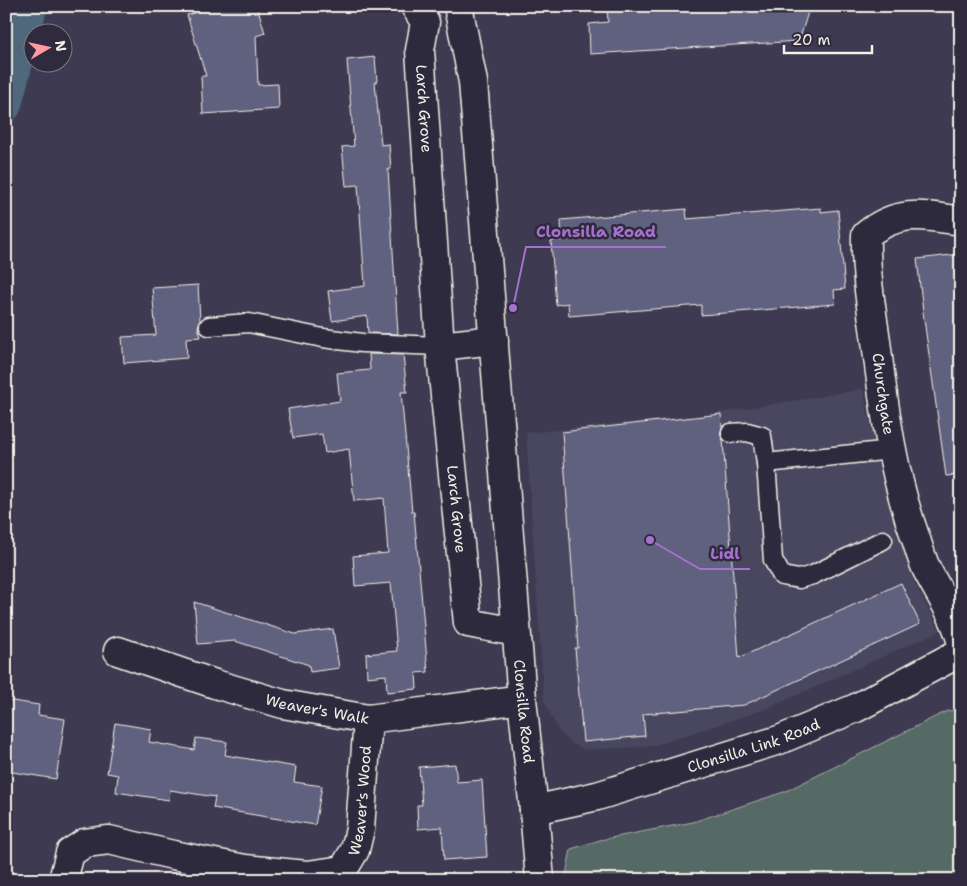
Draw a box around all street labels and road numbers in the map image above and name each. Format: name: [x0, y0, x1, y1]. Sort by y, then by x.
street label: Larch Grove: [411, 64, 437, 153]
street label: Churchgate: [868, 352, 899, 436]
street label: Larch Grove: [442, 464, 471, 554]
street label: Clonsilla Road: [509, 659, 539, 765]
street label: Weaver's Walk: [263, 689, 371, 729]
street label: Clonsilla Link Road: [685, 714, 823, 778]
street label: Weaver's Wood: [344, 744, 376, 858]

